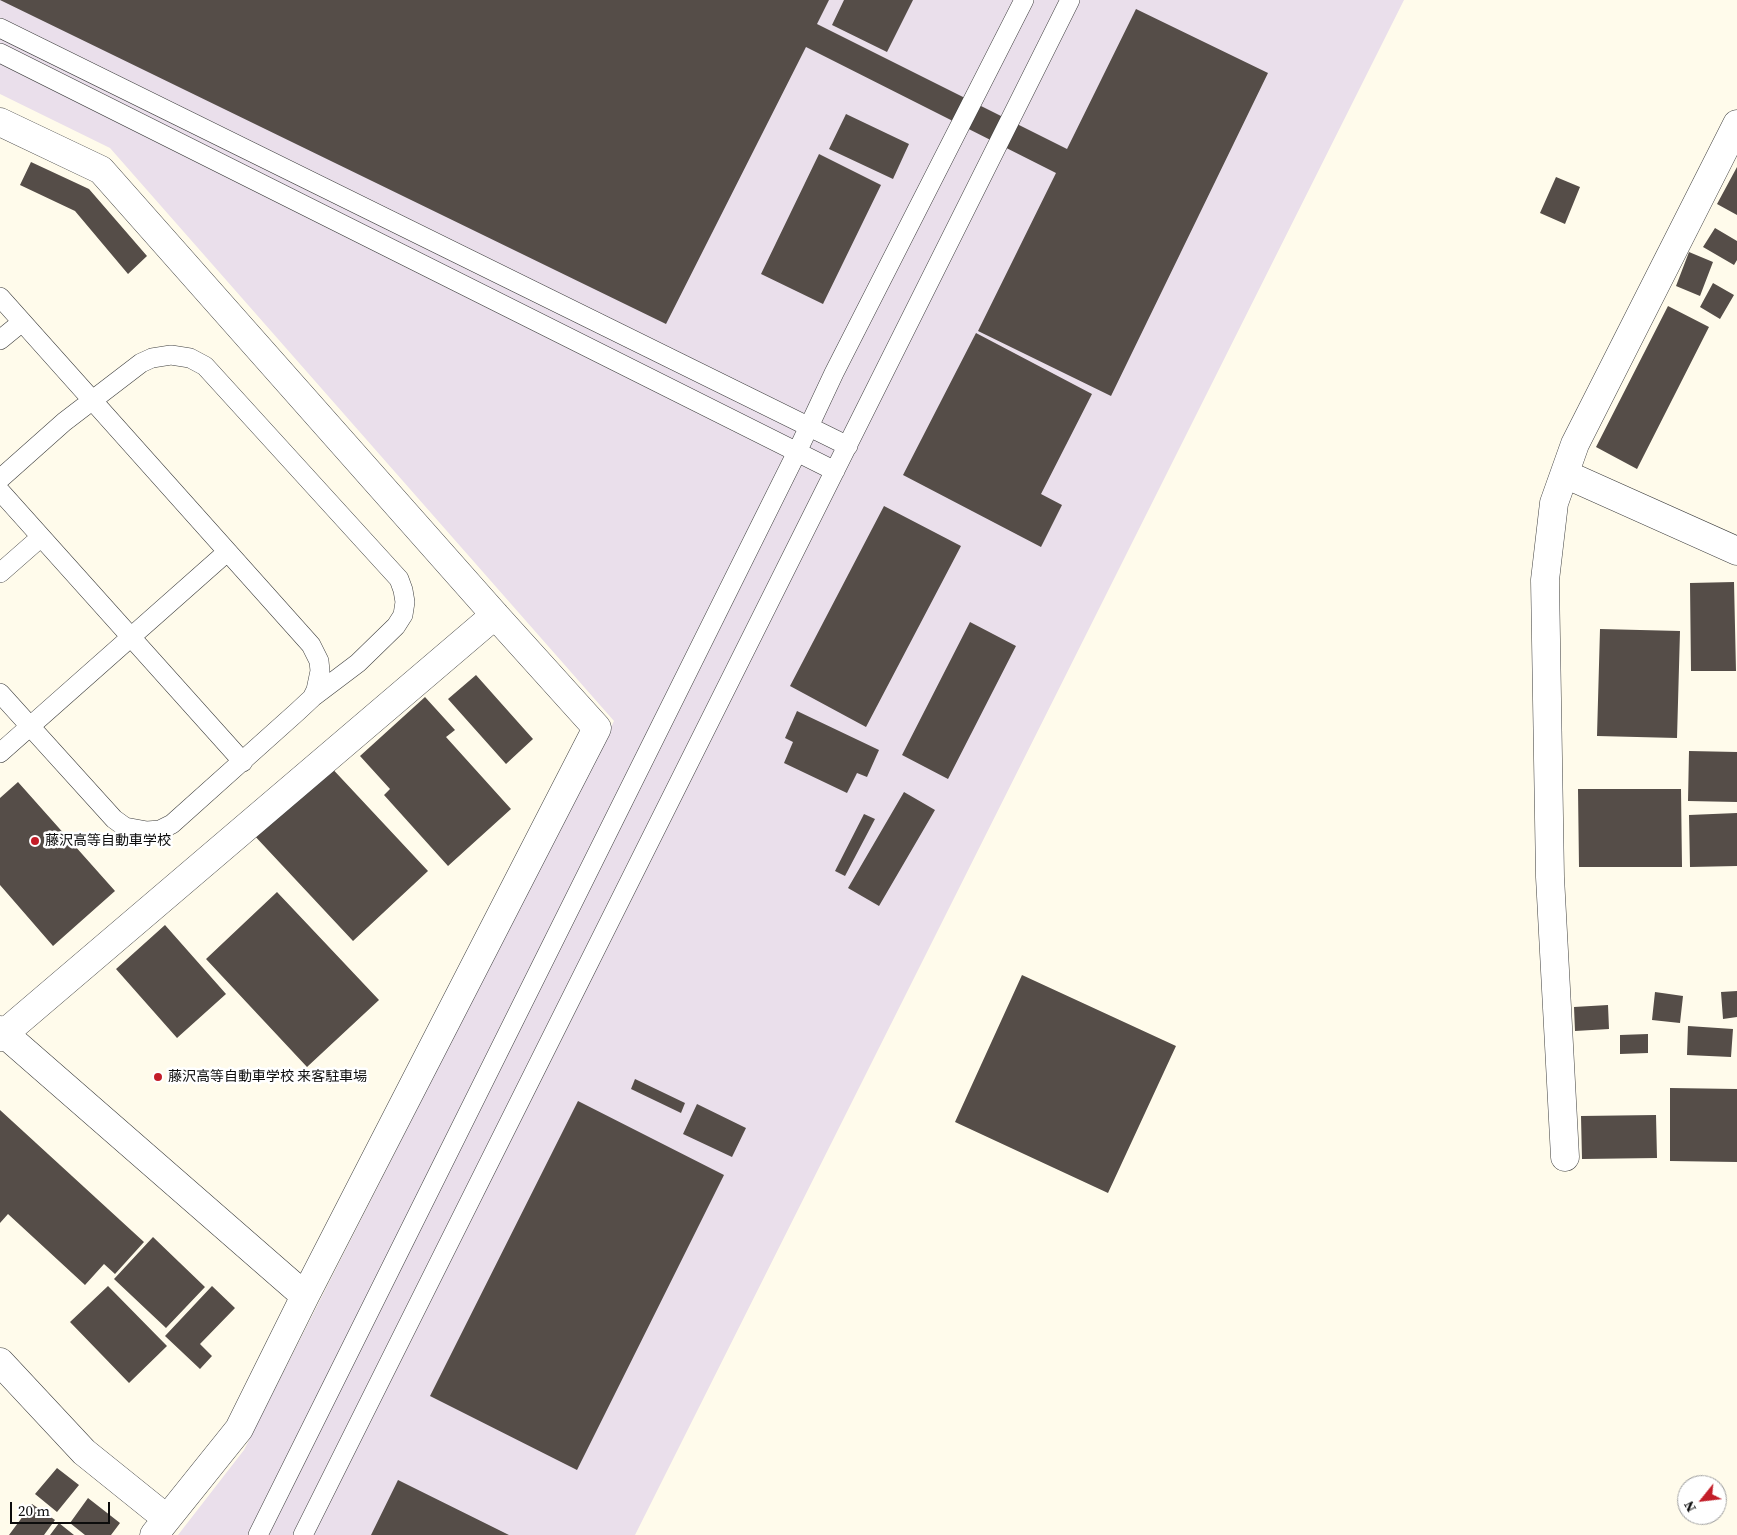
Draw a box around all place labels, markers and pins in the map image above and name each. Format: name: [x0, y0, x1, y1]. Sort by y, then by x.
place label: 藤沢高等自動車学校: [45, 833, 171, 849]
marker: 藤沢高等自動車学校: [29, 835, 41, 847]
place label: 藤沢高等自動車学校 来客駐車場: [168, 1069, 367, 1085]
marker: 藤沢高等自動車学校 来客駐車場: [152, 1071, 164, 1083]

